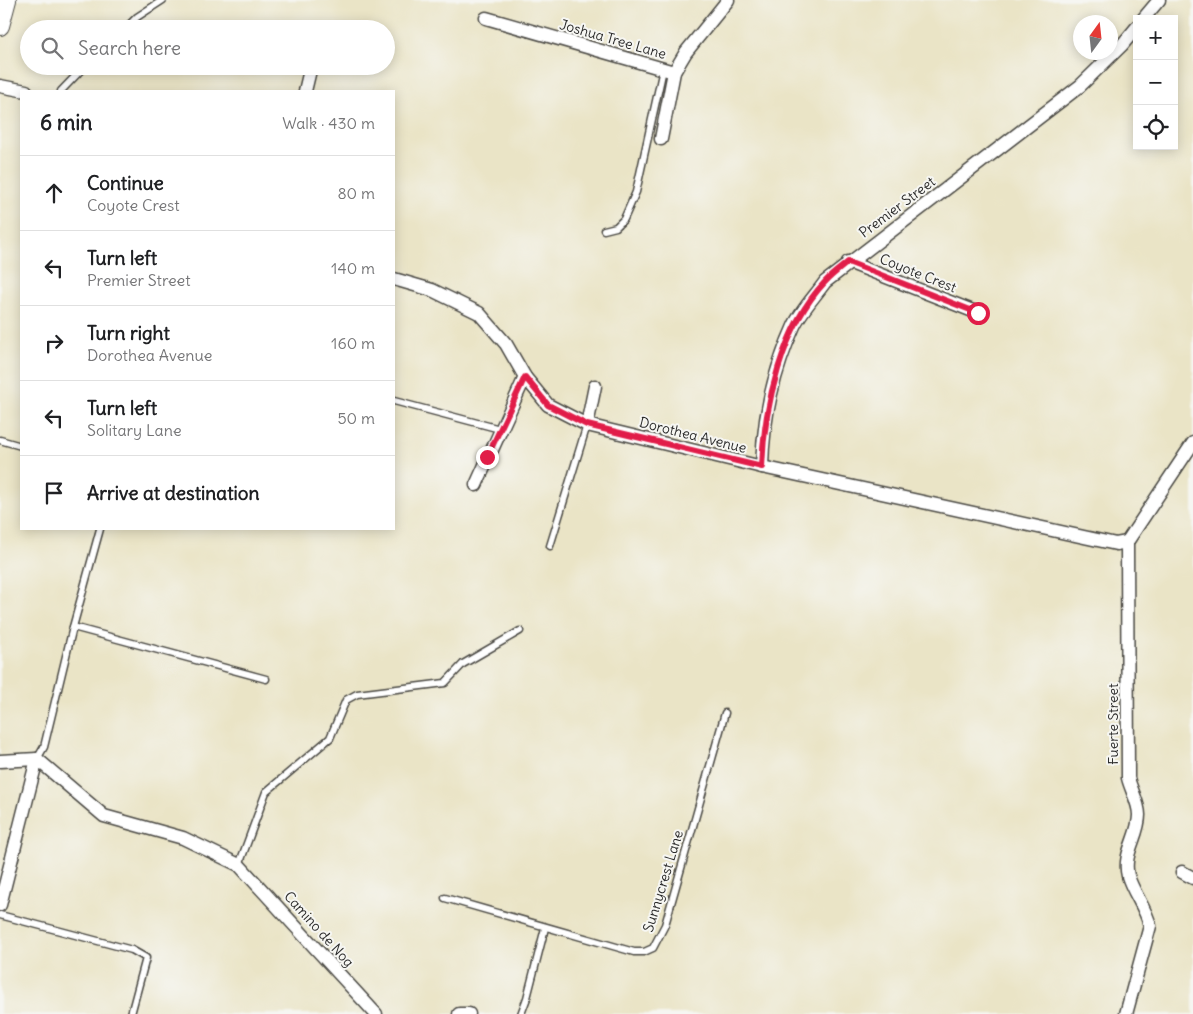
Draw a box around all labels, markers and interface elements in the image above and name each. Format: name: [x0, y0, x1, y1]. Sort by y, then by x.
street label: Joshua Tree Lane: [558, 15, 668, 63]
north arrow: [1073, 15, 1118, 60]
map controls: [1133, 15, 1178, 150]
button: +: [1133, 15, 1178, 60]
search box: [20, 20, 395, 75]
icon: search: [38, 34, 66, 62]
text: Search here: [78, 36, 181, 60]
button: −: [1133, 60, 1178, 105]
button: locate: [1133, 105, 1178, 150]
text: 6 min: [40, 109, 92, 136]
text: Walk · 430 m: [282, 113, 375, 133]
text: Continue: [87, 171, 164, 195]
street label: Premier Street: [855, 172, 939, 241]
icon: ahead: [40, 179, 68, 207]
text: 80 m: [337, 183, 375, 203]
text: Coyote Crest: [87, 195, 180, 215]
text: Turn left: [87, 246, 157, 270]
street label: Coyote Crest: [877, 249, 959, 297]
icon: left: [40, 254, 68, 282]
text: 140 m: [331, 258, 375, 278]
text: Premier Street: [87, 270, 191, 290]
route start: [967, 302, 990, 325]
text: Turn right: [87, 321, 170, 345]
icon: right: [40, 329, 68, 357]
text: 160 m: [331, 333, 375, 353]
text: Dorothea Avenue: [87, 345, 212, 365]
text: Turn left: [87, 396, 157, 420]
icon: left: [40, 404, 68, 432]
text: 50 m: [337, 408, 375, 428]
street label: Dorothea Avenue: [638, 413, 748, 457]
text: Solitary Lane: [87, 420, 182, 440]
route end: [476, 446, 499, 469]
icon: arrive: [40, 479, 68, 507]
text: Arrive at destination: [87, 481, 260, 505]
street label: Fuerte Street: [1104, 683, 1122, 765]
street label: Sunnycrest Lane: [639, 828, 687, 934]
street label: Camino de Nog: [280, 887, 358, 971]

